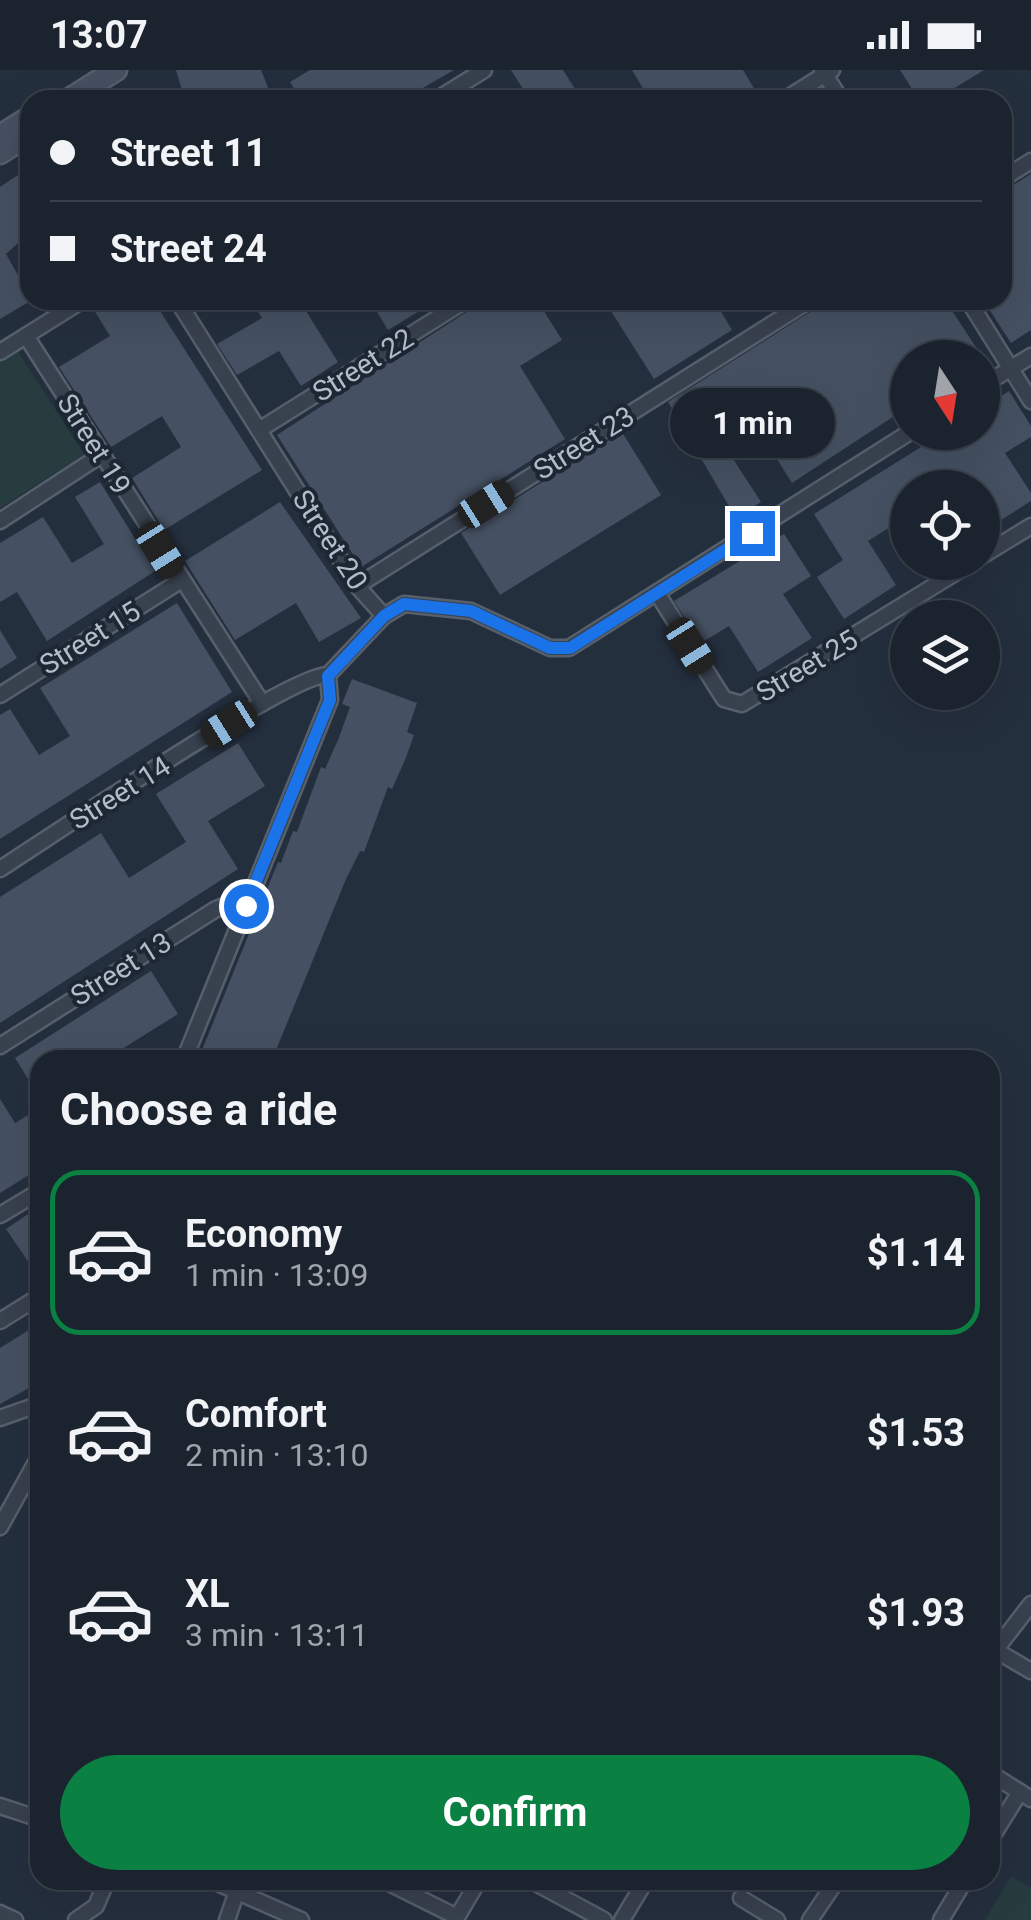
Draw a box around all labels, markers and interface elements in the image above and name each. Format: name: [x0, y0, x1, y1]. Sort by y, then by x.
text: 13:07: [50, 13, 148, 57]
text: Street 11: [110, 131, 267, 175]
text: Street 24: [110, 227, 267, 271]
street label: Street 22: [307, 321, 419, 409]
north arrow: [890, 340, 1000, 450]
map controls: [890, 340, 1000, 710]
street label: Street 19: [50, 388, 138, 500]
callout: 1 min: [670, 388, 834, 458]
street label: Street 23: [528, 399, 640, 487]
text: 1 min: [712, 404, 793, 442]
button: locate: [890, 470, 1000, 580]
car: [453, 475, 519, 533]
street label: Street 20: [286, 484, 374, 596]
route end: [730, 511, 775, 556]
car: [131, 517, 189, 583]
street label: Street 15: [34, 594, 146, 682]
button: layers: [890, 600, 1000, 710]
car: [661, 613, 719, 679]
street label: Street 25: [750, 623, 864, 709]
car: [196, 695, 262, 753]
street label: Street 14: [64, 749, 177, 837]
route start: [224, 884, 269, 929]
street label: Street 13: [65, 925, 177, 1013]
text: Choose a ride: [60, 1083, 337, 1136]
icon: car: [65, 1208, 155, 1298]
text: Economy: [185, 1212, 342, 1256]
text: $1.14: [867, 1231, 965, 1275]
text: 1 min · 13:09: [185, 1256, 368, 1294]
icon: car: [65, 1388, 155, 1478]
text: Comfort: [185, 1392, 327, 1436]
text: $1.53: [867, 1411, 965, 1455]
text: 2 min · 13:10: [185, 1436, 368, 1474]
icon: car: [65, 1568, 155, 1658]
text: XL: [185, 1572, 230, 1616]
text: $1.93: [867, 1591, 965, 1635]
text: 3 min · 13:11: [185, 1616, 368, 1654]
button: Confirm: [60, 1755, 970, 1870]

